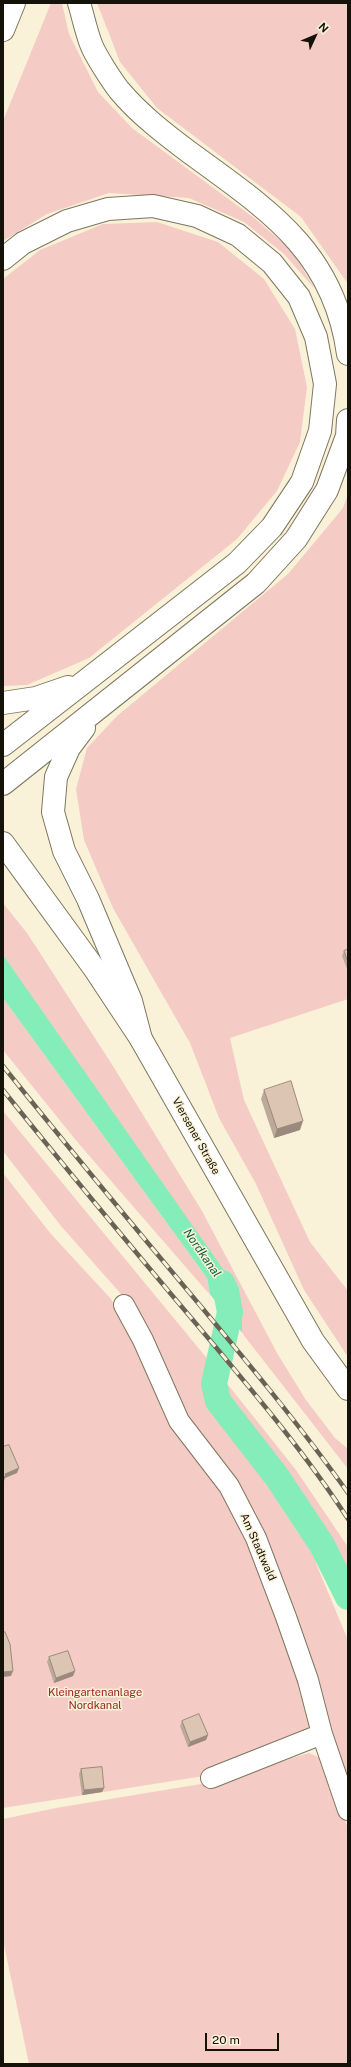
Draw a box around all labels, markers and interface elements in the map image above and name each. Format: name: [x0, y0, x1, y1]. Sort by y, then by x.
north arrow: [295, 16, 335, 56]
text: N: [316, 20, 331, 35]
street label: Viersener Straße: [169, 1095, 223, 1177]
water label: Nordkanal: [180, 1226, 224, 1280]
street label: Am Stadtwald: [237, 1511, 279, 1583]
park label: Kleingartenanlage Nordkanal: [48, 1686, 142, 1712]
scale bar: [207, 2025, 281, 2051]
text: 20 m: [212, 2033, 240, 2047]

